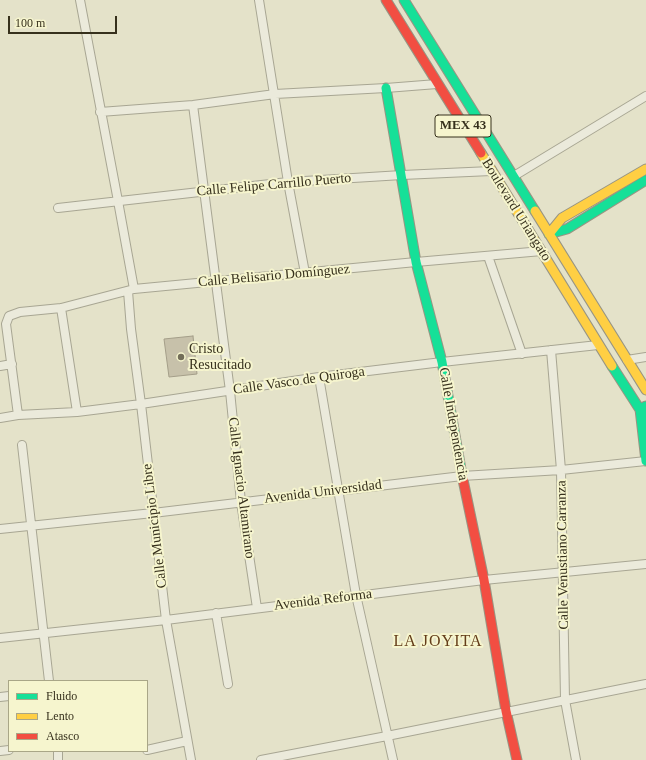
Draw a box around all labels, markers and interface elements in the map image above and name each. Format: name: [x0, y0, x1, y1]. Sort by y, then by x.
scale bar: [10, 8, 119, 34]
text: 100 m: [15, 16, 45, 30]
road number: MEX 43: [435, 115, 491, 137]
street label: Boulevard Uriangato: [478, 156, 554, 264]
street label: Calle Felipe Carrillo Puerto: [196, 170, 352, 200]
street label: Calle Belisario Domínguez: [197, 261, 351, 291]
place label: Cristo Resucitado: [189, 341, 251, 374]
marker: Cristo Resucitado: [176, 352, 186, 362]
street label: Calle Vasco de Quiroga: [232, 363, 366, 399]
street label: Calle Independencia: [435, 366, 471, 482]
street label: Calle Ignacio Altamirano: [224, 416, 258, 560]
street label: Calle Municipio Libre: [139, 463, 171, 589]
street label: Avenida Universidad: [263, 476, 383, 508]
street label: Calle Venustiano Carranza: [553, 480, 573, 630]
street label: Avenida Reforma: [273, 586, 373, 614]
district label: LA JOYITA: [393, 632, 483, 652]
legend: [8, 680, 148, 752]
text: Fluido: [46, 689, 77, 703]
text: Lento: [46, 709, 74, 723]
text: Atasco: [46, 729, 79, 743]

